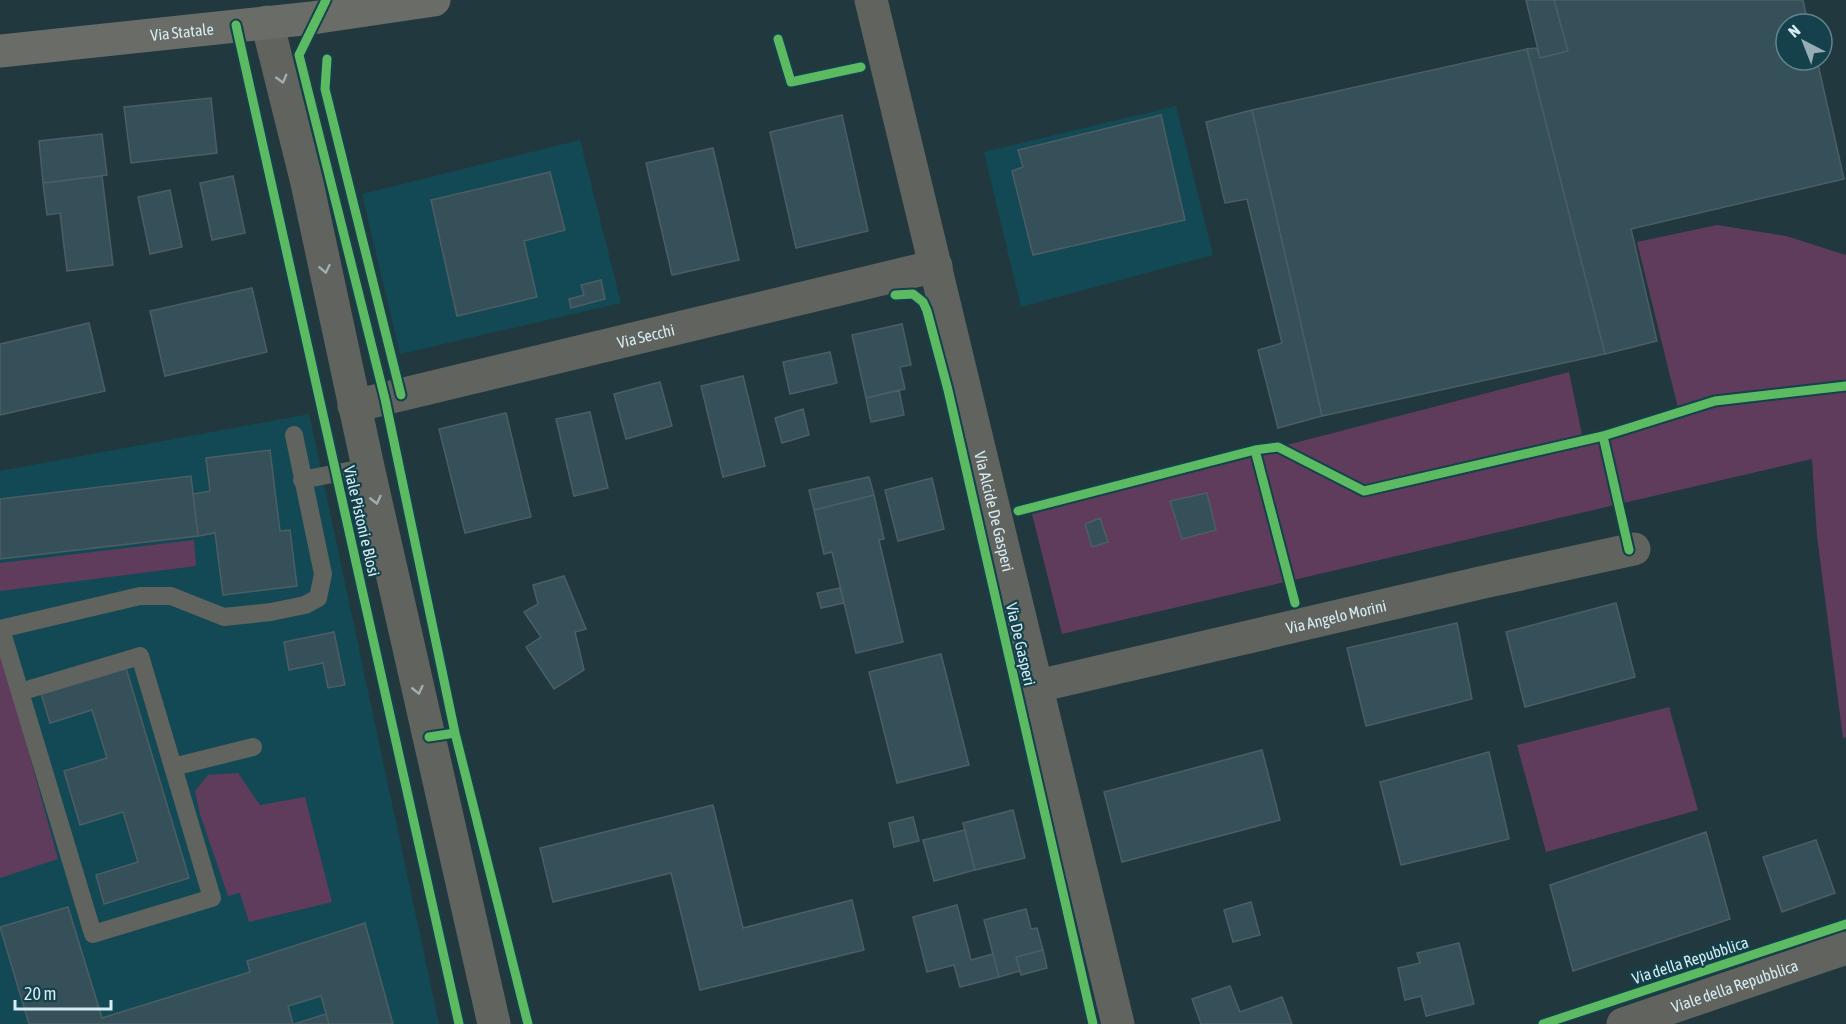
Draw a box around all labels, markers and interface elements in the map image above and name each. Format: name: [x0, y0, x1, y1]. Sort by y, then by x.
north arrow: [1774, 12, 1834, 72]
street label: Via Statale: [150, 19, 214, 44]
text: N: [1784, 21, 1803, 41]
one-way arrow: [275, 73, 287, 83]
one-way arrow: [318, 263, 331, 273]
street label: Via Secchi: [615, 320, 676, 351]
street label: Via Alcide De Gasperi: [971, 449, 1018, 573]
street label: Viale Pistoni e Blosi: [341, 464, 383, 578]
one-way arrow: [368, 495, 381, 505]
street label: Via Angelo Morini: [1284, 596, 1388, 637]
street label: Via De Gasperi: [1002, 601, 1039, 687]
one-way arrow: [411, 685, 424, 695]
street label: Via della Repubblica: [1630, 933, 1751, 988]
street label: Viale della Repubblica: [1669, 956, 1800, 1016]
scale bar: [15, 973, 111, 1011]
text: 20 m: [24, 983, 56, 1004]

